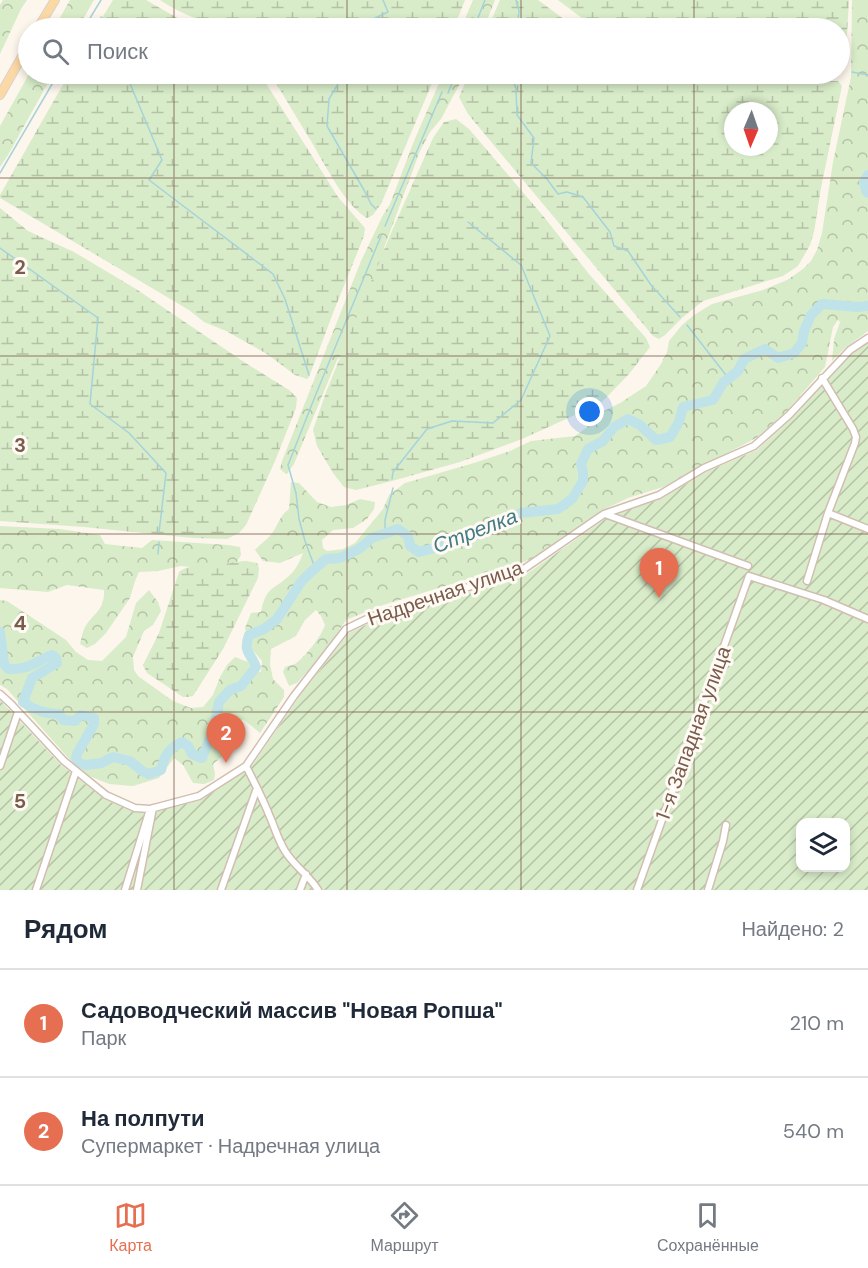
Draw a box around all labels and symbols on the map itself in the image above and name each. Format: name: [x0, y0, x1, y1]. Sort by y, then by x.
north arrow: [724, 102, 778, 156]
text: 2: [14, 254, 26, 280]
your location: [575, 397, 604, 426]
text: 3: [14, 432, 26, 458]
water label: Стрелка: [429, 502, 521, 560]
pin: 1: [640, 548, 678, 598]
street label: Надречная улица: [364, 554, 527, 632]
text: 4: [14, 610, 27, 636]
street label: 1-я Западная улица: [649, 642, 737, 824]
pin: 2: [206, 714, 246, 763]
text: 5: [14, 788, 26, 814]

